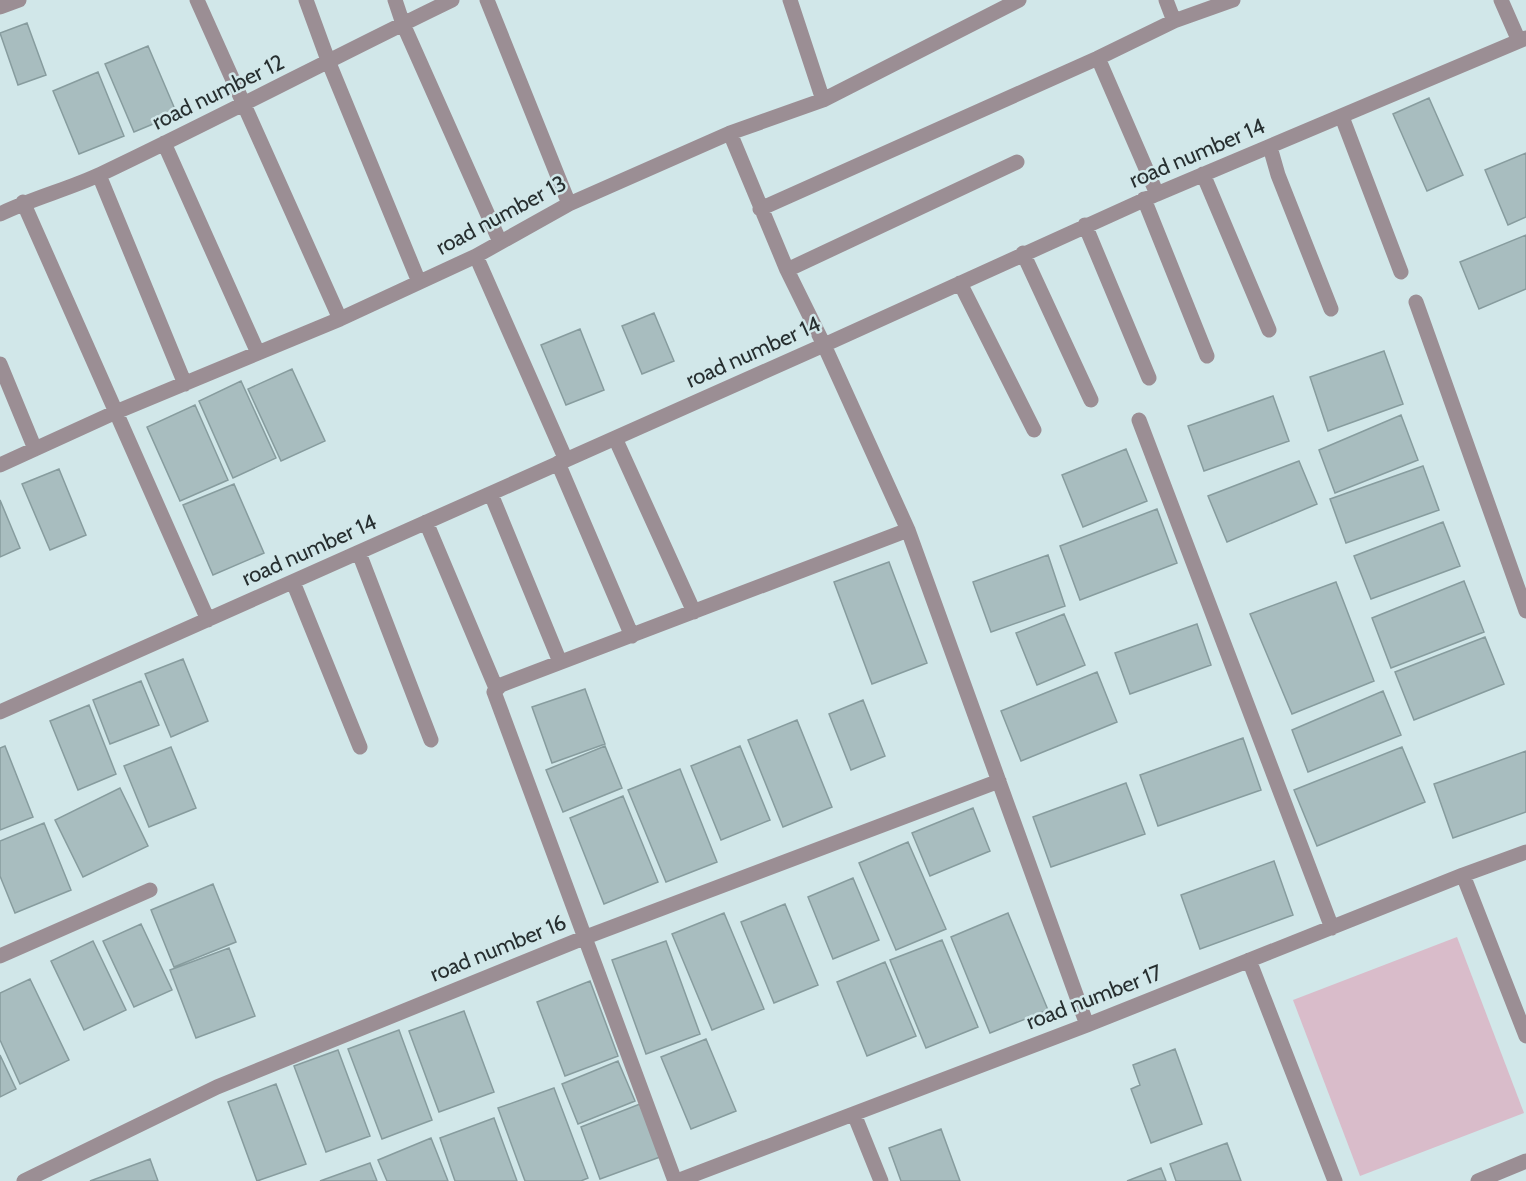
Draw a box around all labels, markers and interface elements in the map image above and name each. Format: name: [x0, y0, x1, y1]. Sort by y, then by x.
street label: road number 12: [148, 48, 288, 136]
street label: road number 14: [1125, 112, 1269, 194]
street label: road number 13: [431, 169, 571, 261]
street label: road number 14: [681, 310, 825, 394]
street label: road number 14: [237, 508, 381, 592]
street label: road number 16: [426, 908, 570, 988]
street label: road number 17: [1022, 959, 1166, 1035]

